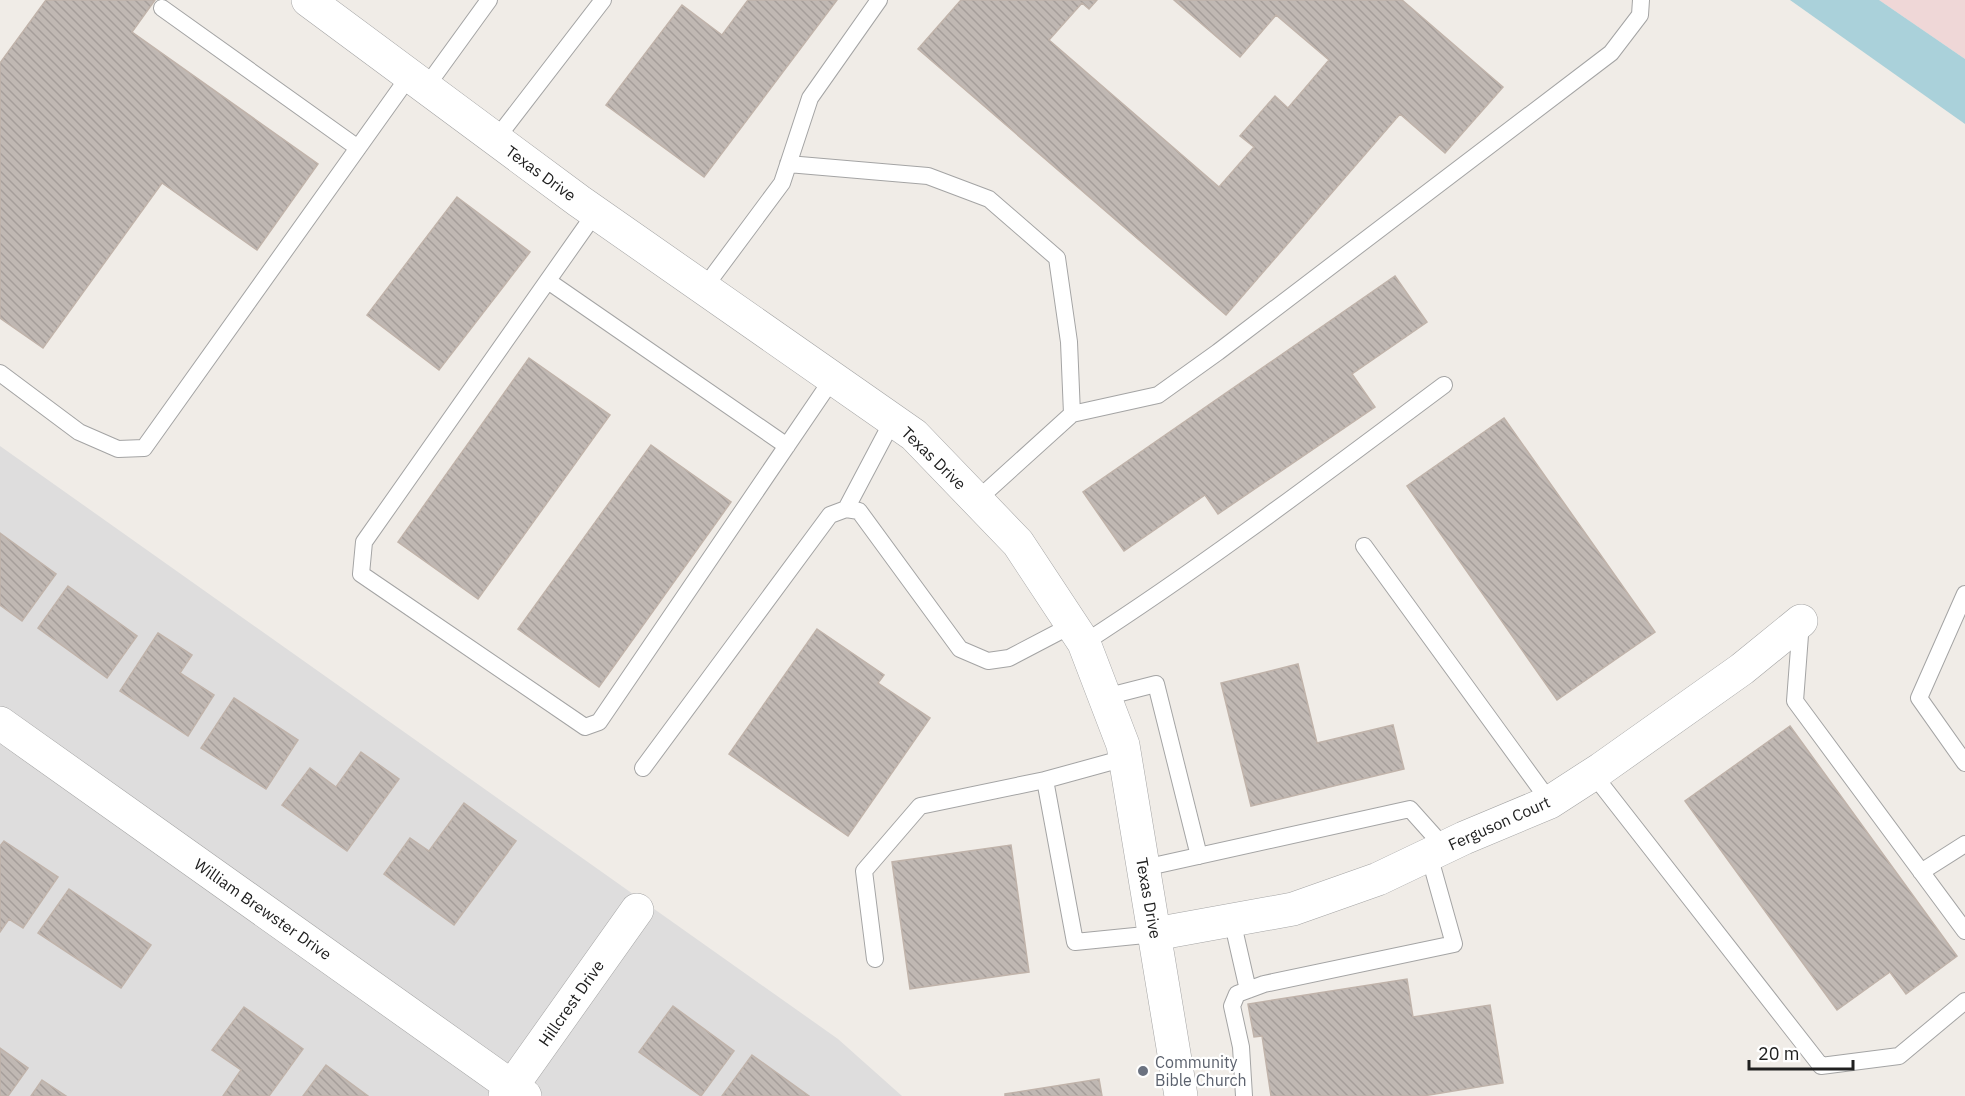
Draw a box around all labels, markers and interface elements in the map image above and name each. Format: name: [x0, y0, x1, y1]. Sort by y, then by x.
street label: Texas Drive: [502, 141, 580, 205]
street label: Texas Drive: [898, 422, 971, 494]
street label: Ferguson Court: [1445, 792, 1553, 854]
street label: William Brewster Drive: [190, 854, 336, 964]
street label: Texas Drive: [1132, 856, 1166, 940]
street label: Hillcrest Drive: [534, 956, 608, 1050]
scale bar: [1749, 1033, 1852, 1071]
text: 20 m: [1758, 1042, 1800, 1065]
place label: Community Bible Church: [1155, 1052, 1247, 1090]
marker: Community Bible Church: [1136, 1064, 1150, 1078]

